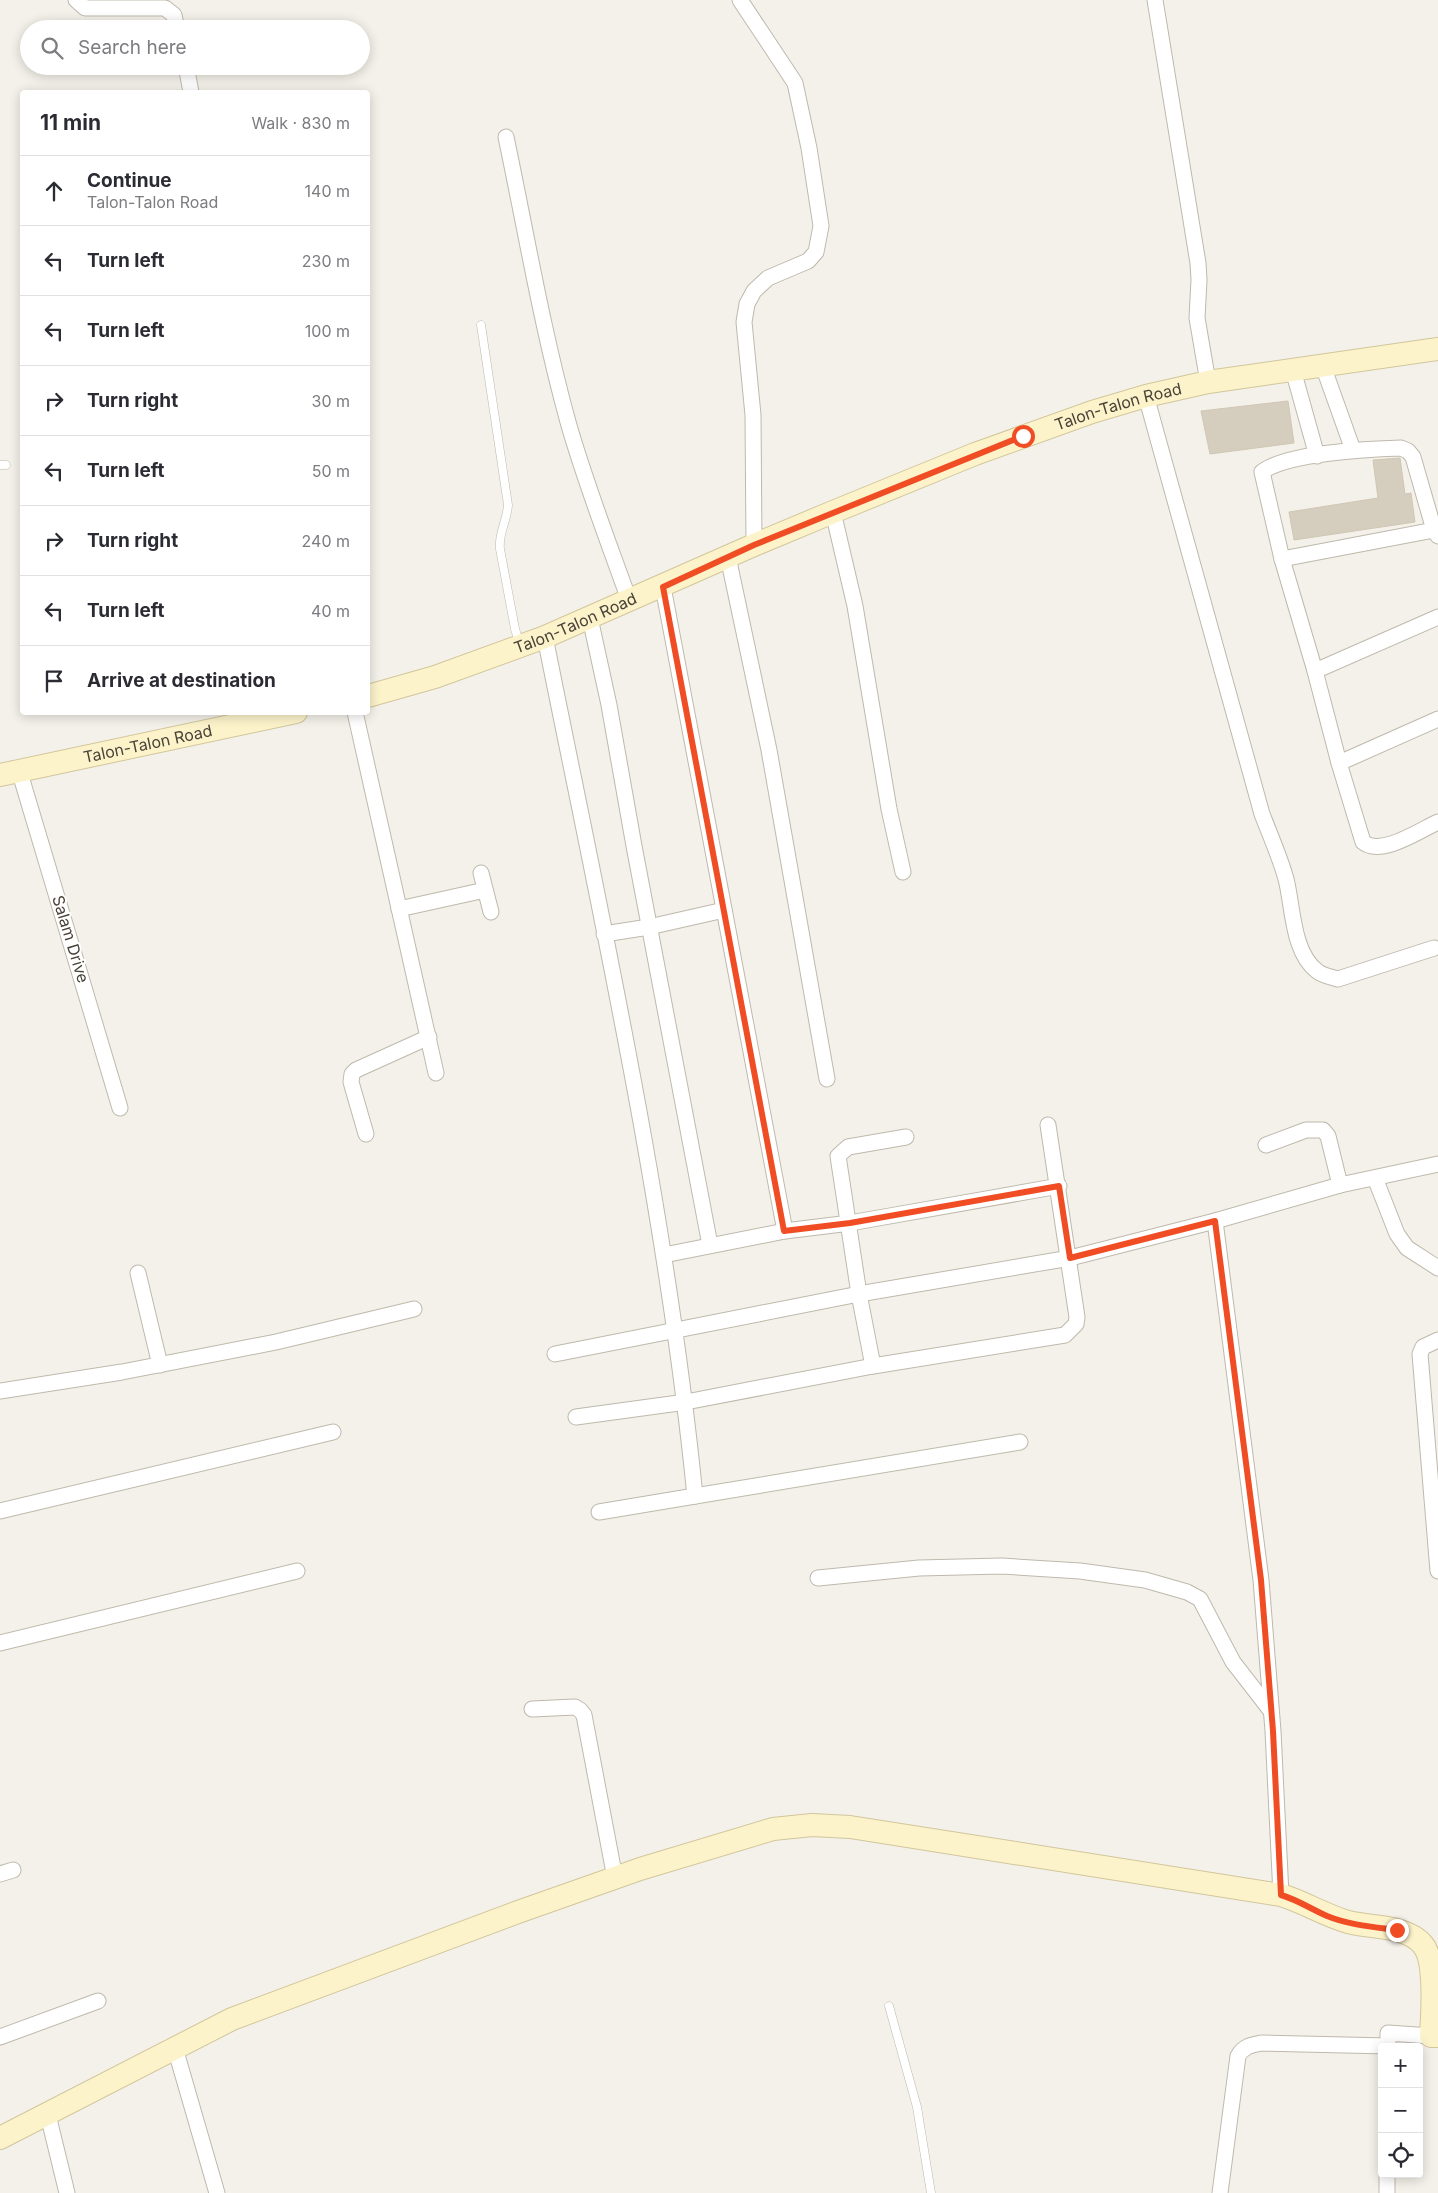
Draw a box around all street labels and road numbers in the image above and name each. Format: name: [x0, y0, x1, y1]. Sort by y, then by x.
street label: Talon-Talon Road: [1052, 378, 1183, 435]
street label: Talon-Talon Road: [511, 588, 640, 657]
street label: Talon-Talon Road: [81, 720, 214, 767]
street label: Salam Drive: [48, 893, 94, 985]

